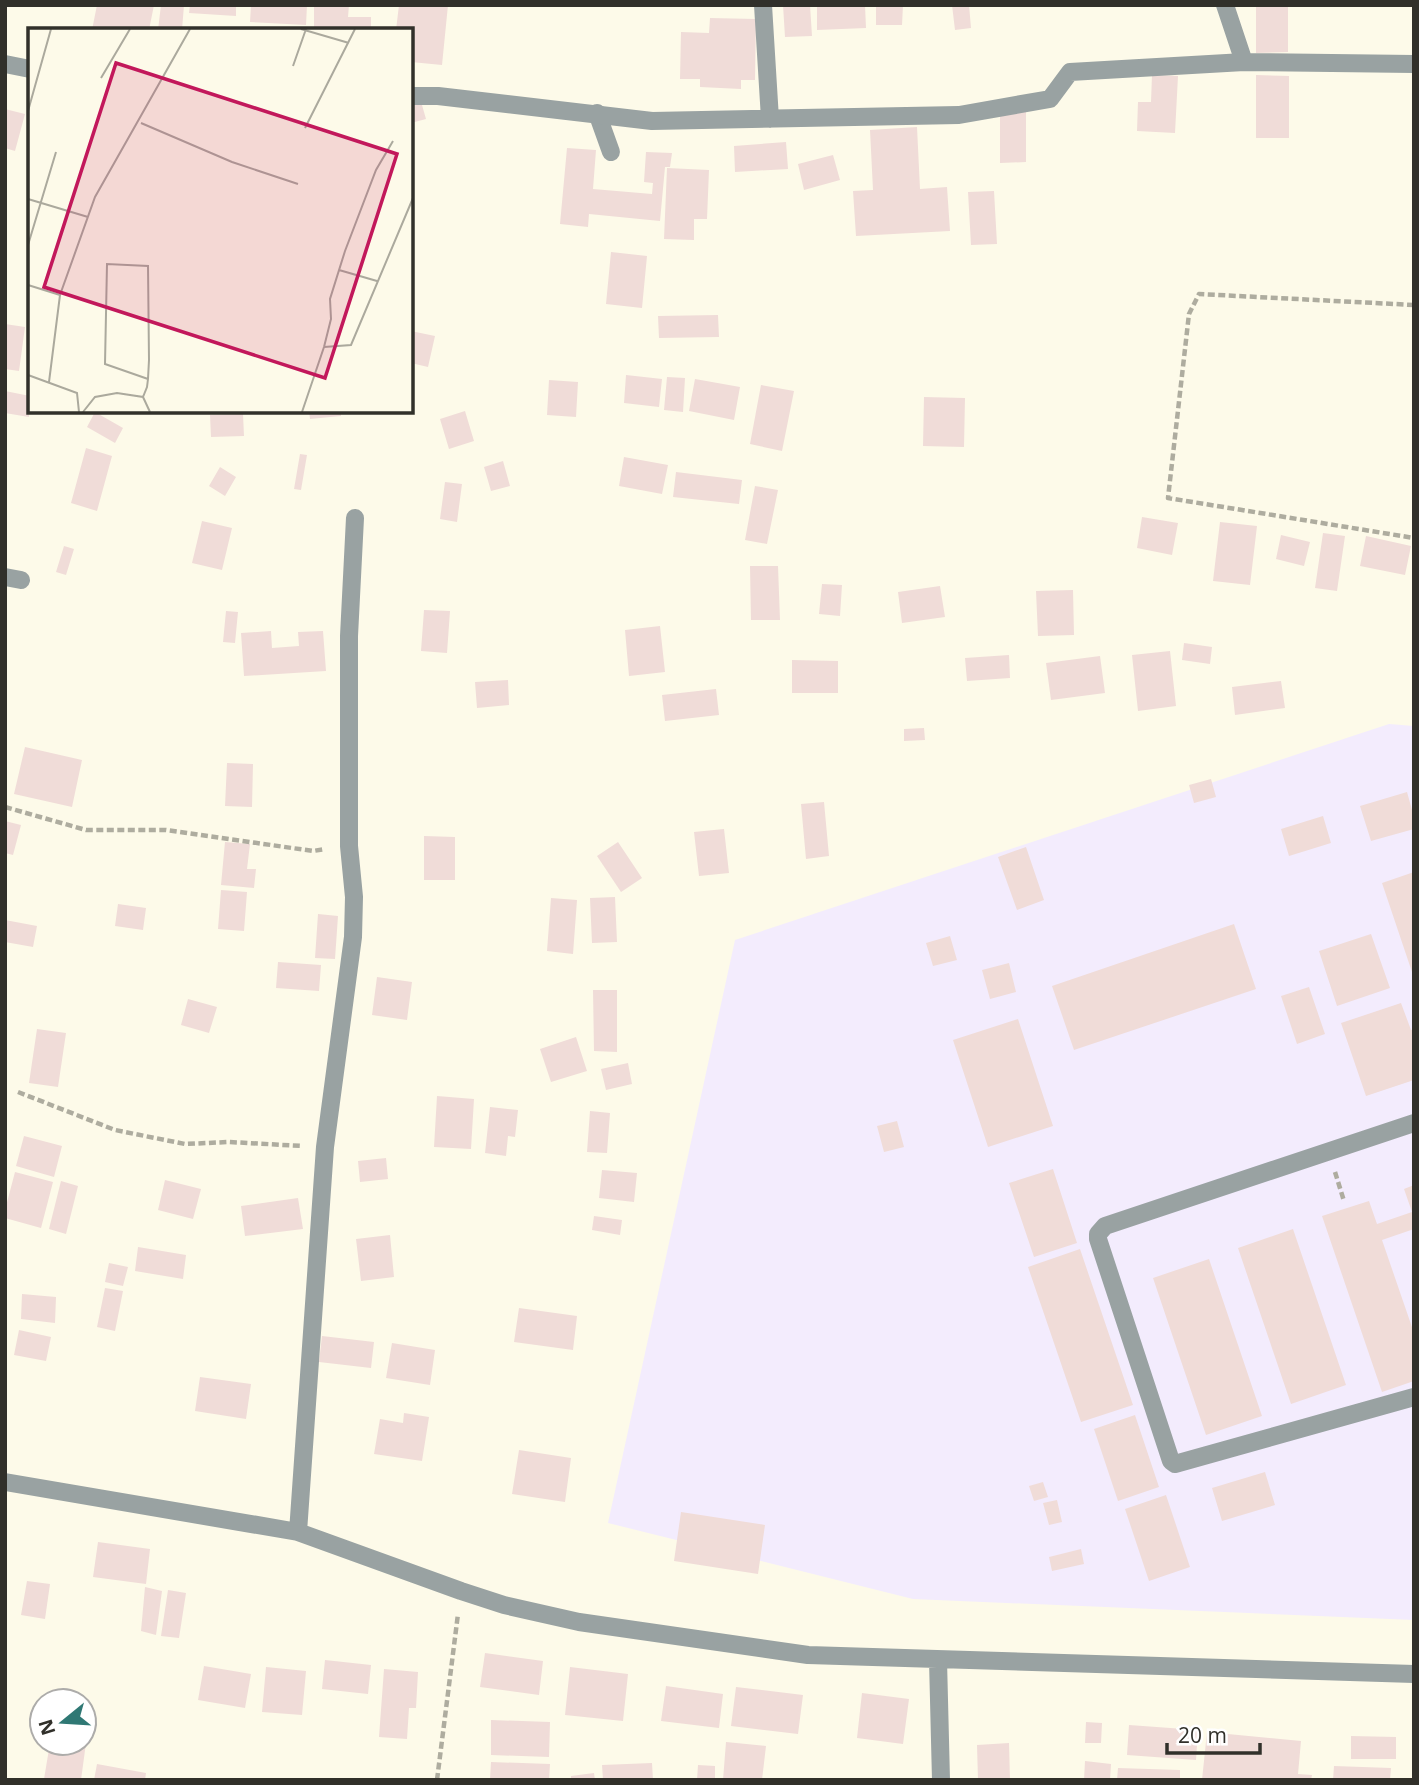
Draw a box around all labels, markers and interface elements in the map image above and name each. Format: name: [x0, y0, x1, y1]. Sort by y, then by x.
inset map: [28, 28, 413, 413]
north arrow: [28, 1687, 98, 1757]
scale bar: [1167, 1712, 1260, 1756]
text: N: [32, 1716, 62, 1739]
text: 20 m: [1178, 1721, 1227, 1749]

